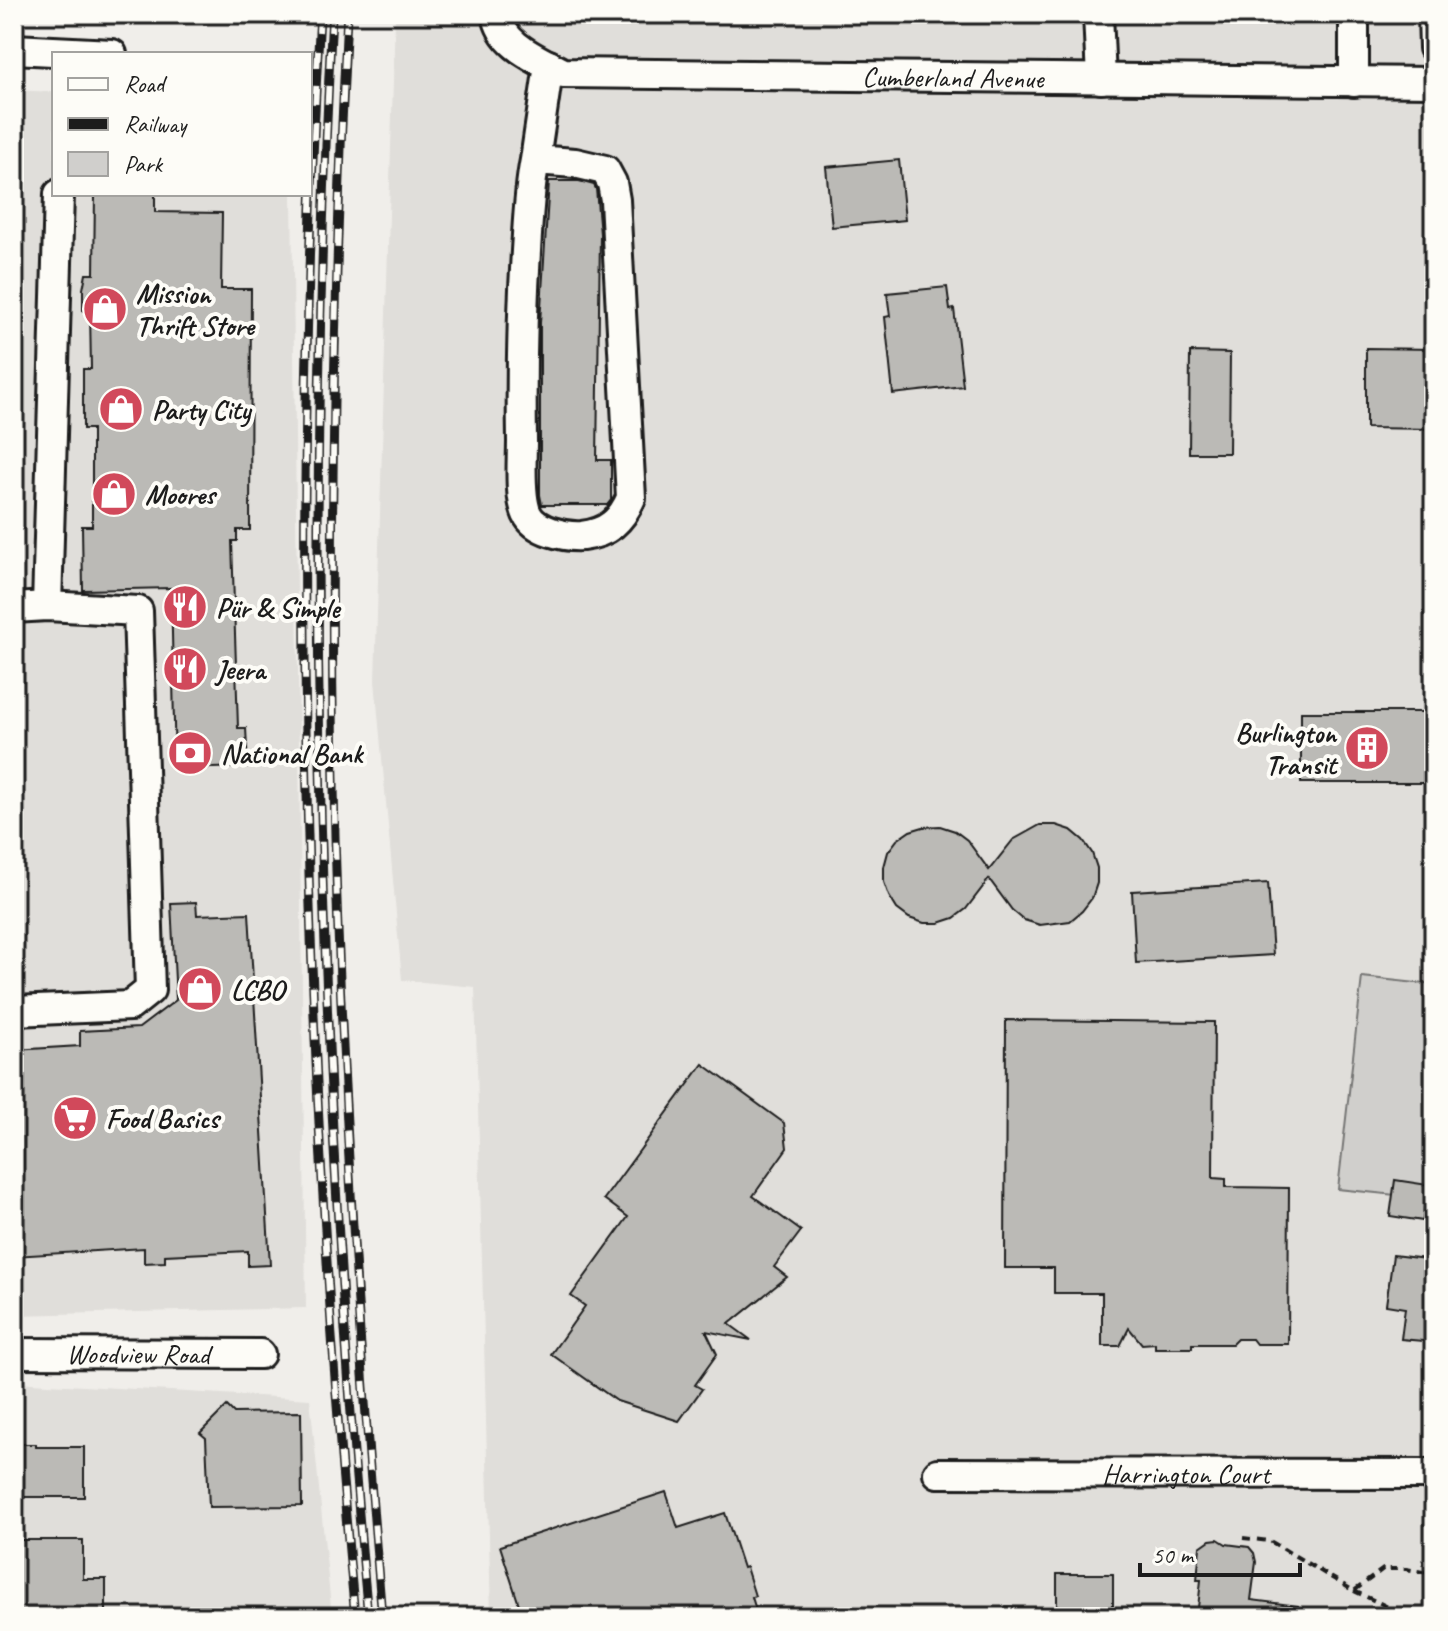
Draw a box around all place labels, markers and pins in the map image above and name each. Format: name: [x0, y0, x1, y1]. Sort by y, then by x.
place label: Mission Thrift Store: [136, 276, 257, 343]
shop icon: Mission Thrift Store: [81, 285, 129, 333]
shop icon: Party City: [97, 385, 145, 433]
place label: Party City: [152, 392, 253, 428]
shop icon: Moores: [90, 470, 138, 518]
place label: Moores: [145, 477, 218, 512]
restaurant icon: Pür & Simple: [161, 583, 209, 631]
place label: Pür & Simple: [216, 590, 342, 625]
restaurant icon: Jeera: [161, 645, 209, 693]
place label: Jeera: [214, 652, 267, 687]
place label: Burlington Transit: [1235, 715, 1339, 782]
building icon: Burlington Transit: [1343, 724, 1391, 772]
bank icon: National Bank: [166, 729, 214, 777]
place label: National Bank: [221, 736, 365, 771]
shop icon: LCBO: [176, 965, 224, 1013]
place label: LCBO: [231, 972, 288, 1007]
supermarket icon: Food Basics: [51, 1094, 99, 1142]
place label: Food Basics: [106, 1101, 222, 1136]

